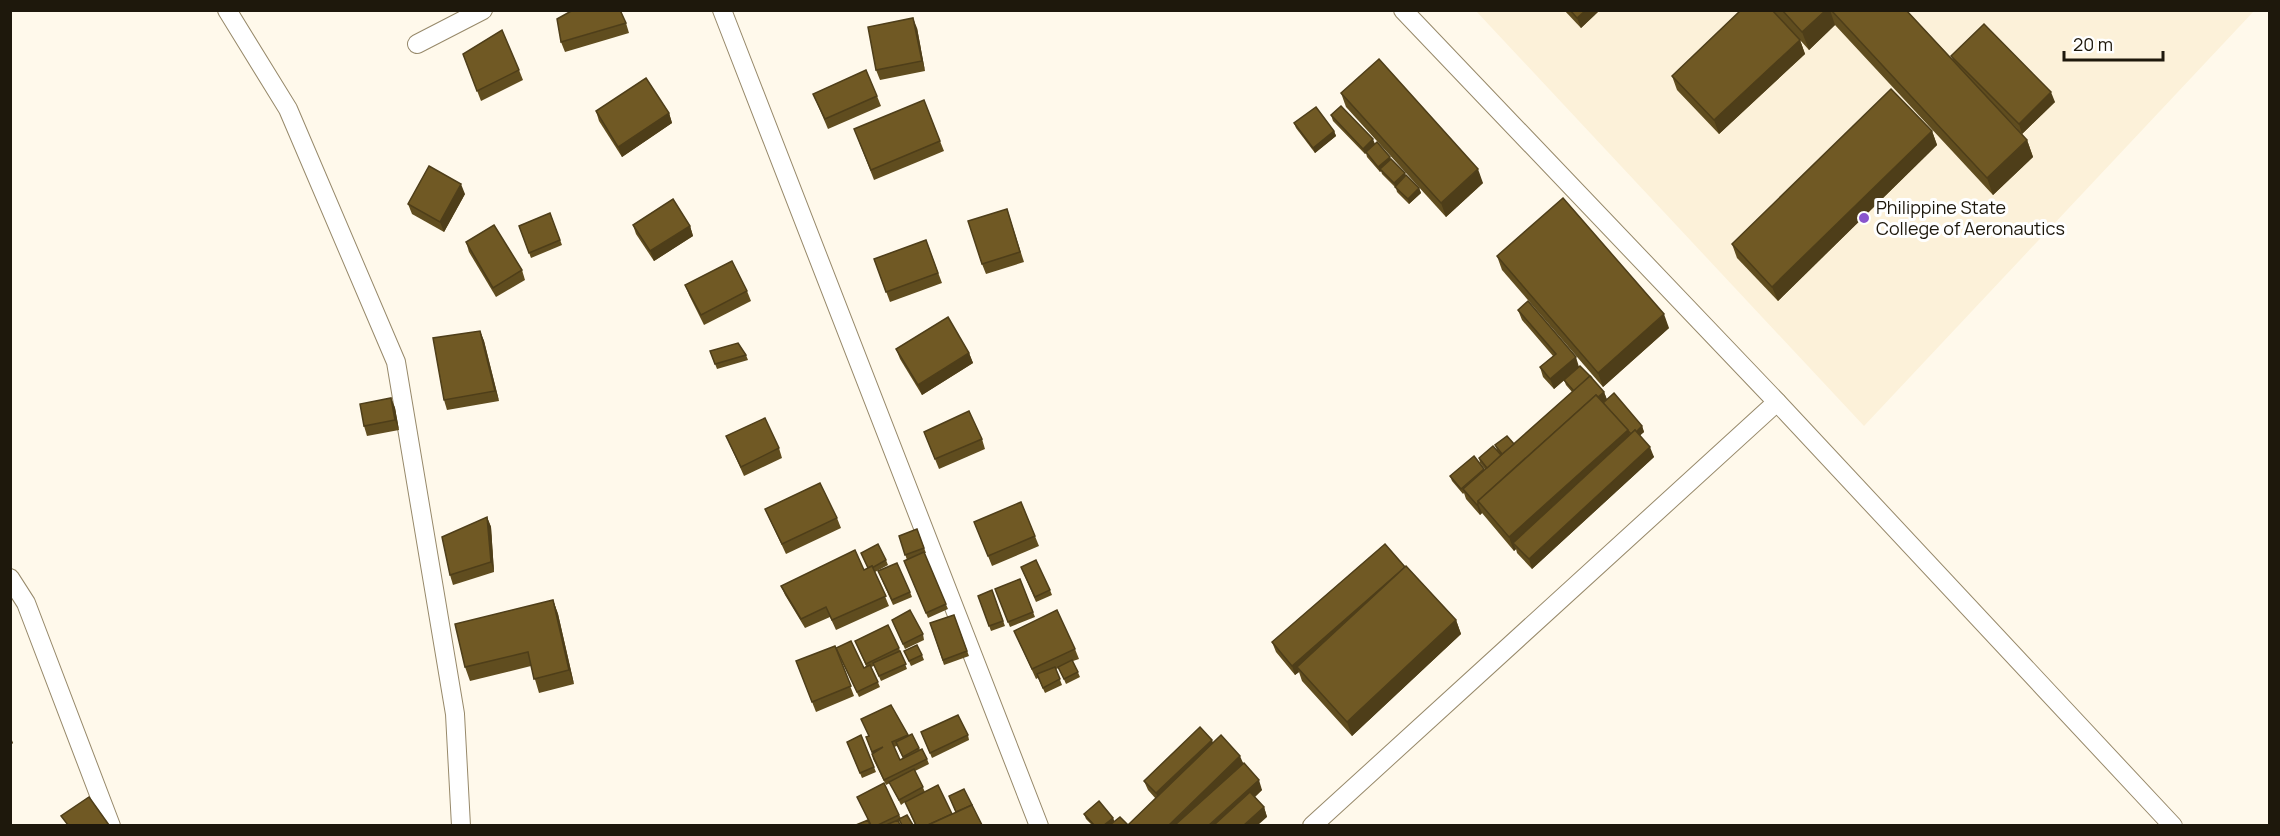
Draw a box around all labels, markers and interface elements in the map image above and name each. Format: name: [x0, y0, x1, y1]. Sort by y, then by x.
scale bar: [2064, 24, 2163, 62]
text: 20 m: [2073, 32, 2113, 56]
place label: Philippine State College of Aeronautics: [1876, 195, 2065, 240]
marker: Philippine State College of Aeronautics: [1857, 211, 1871, 225]

